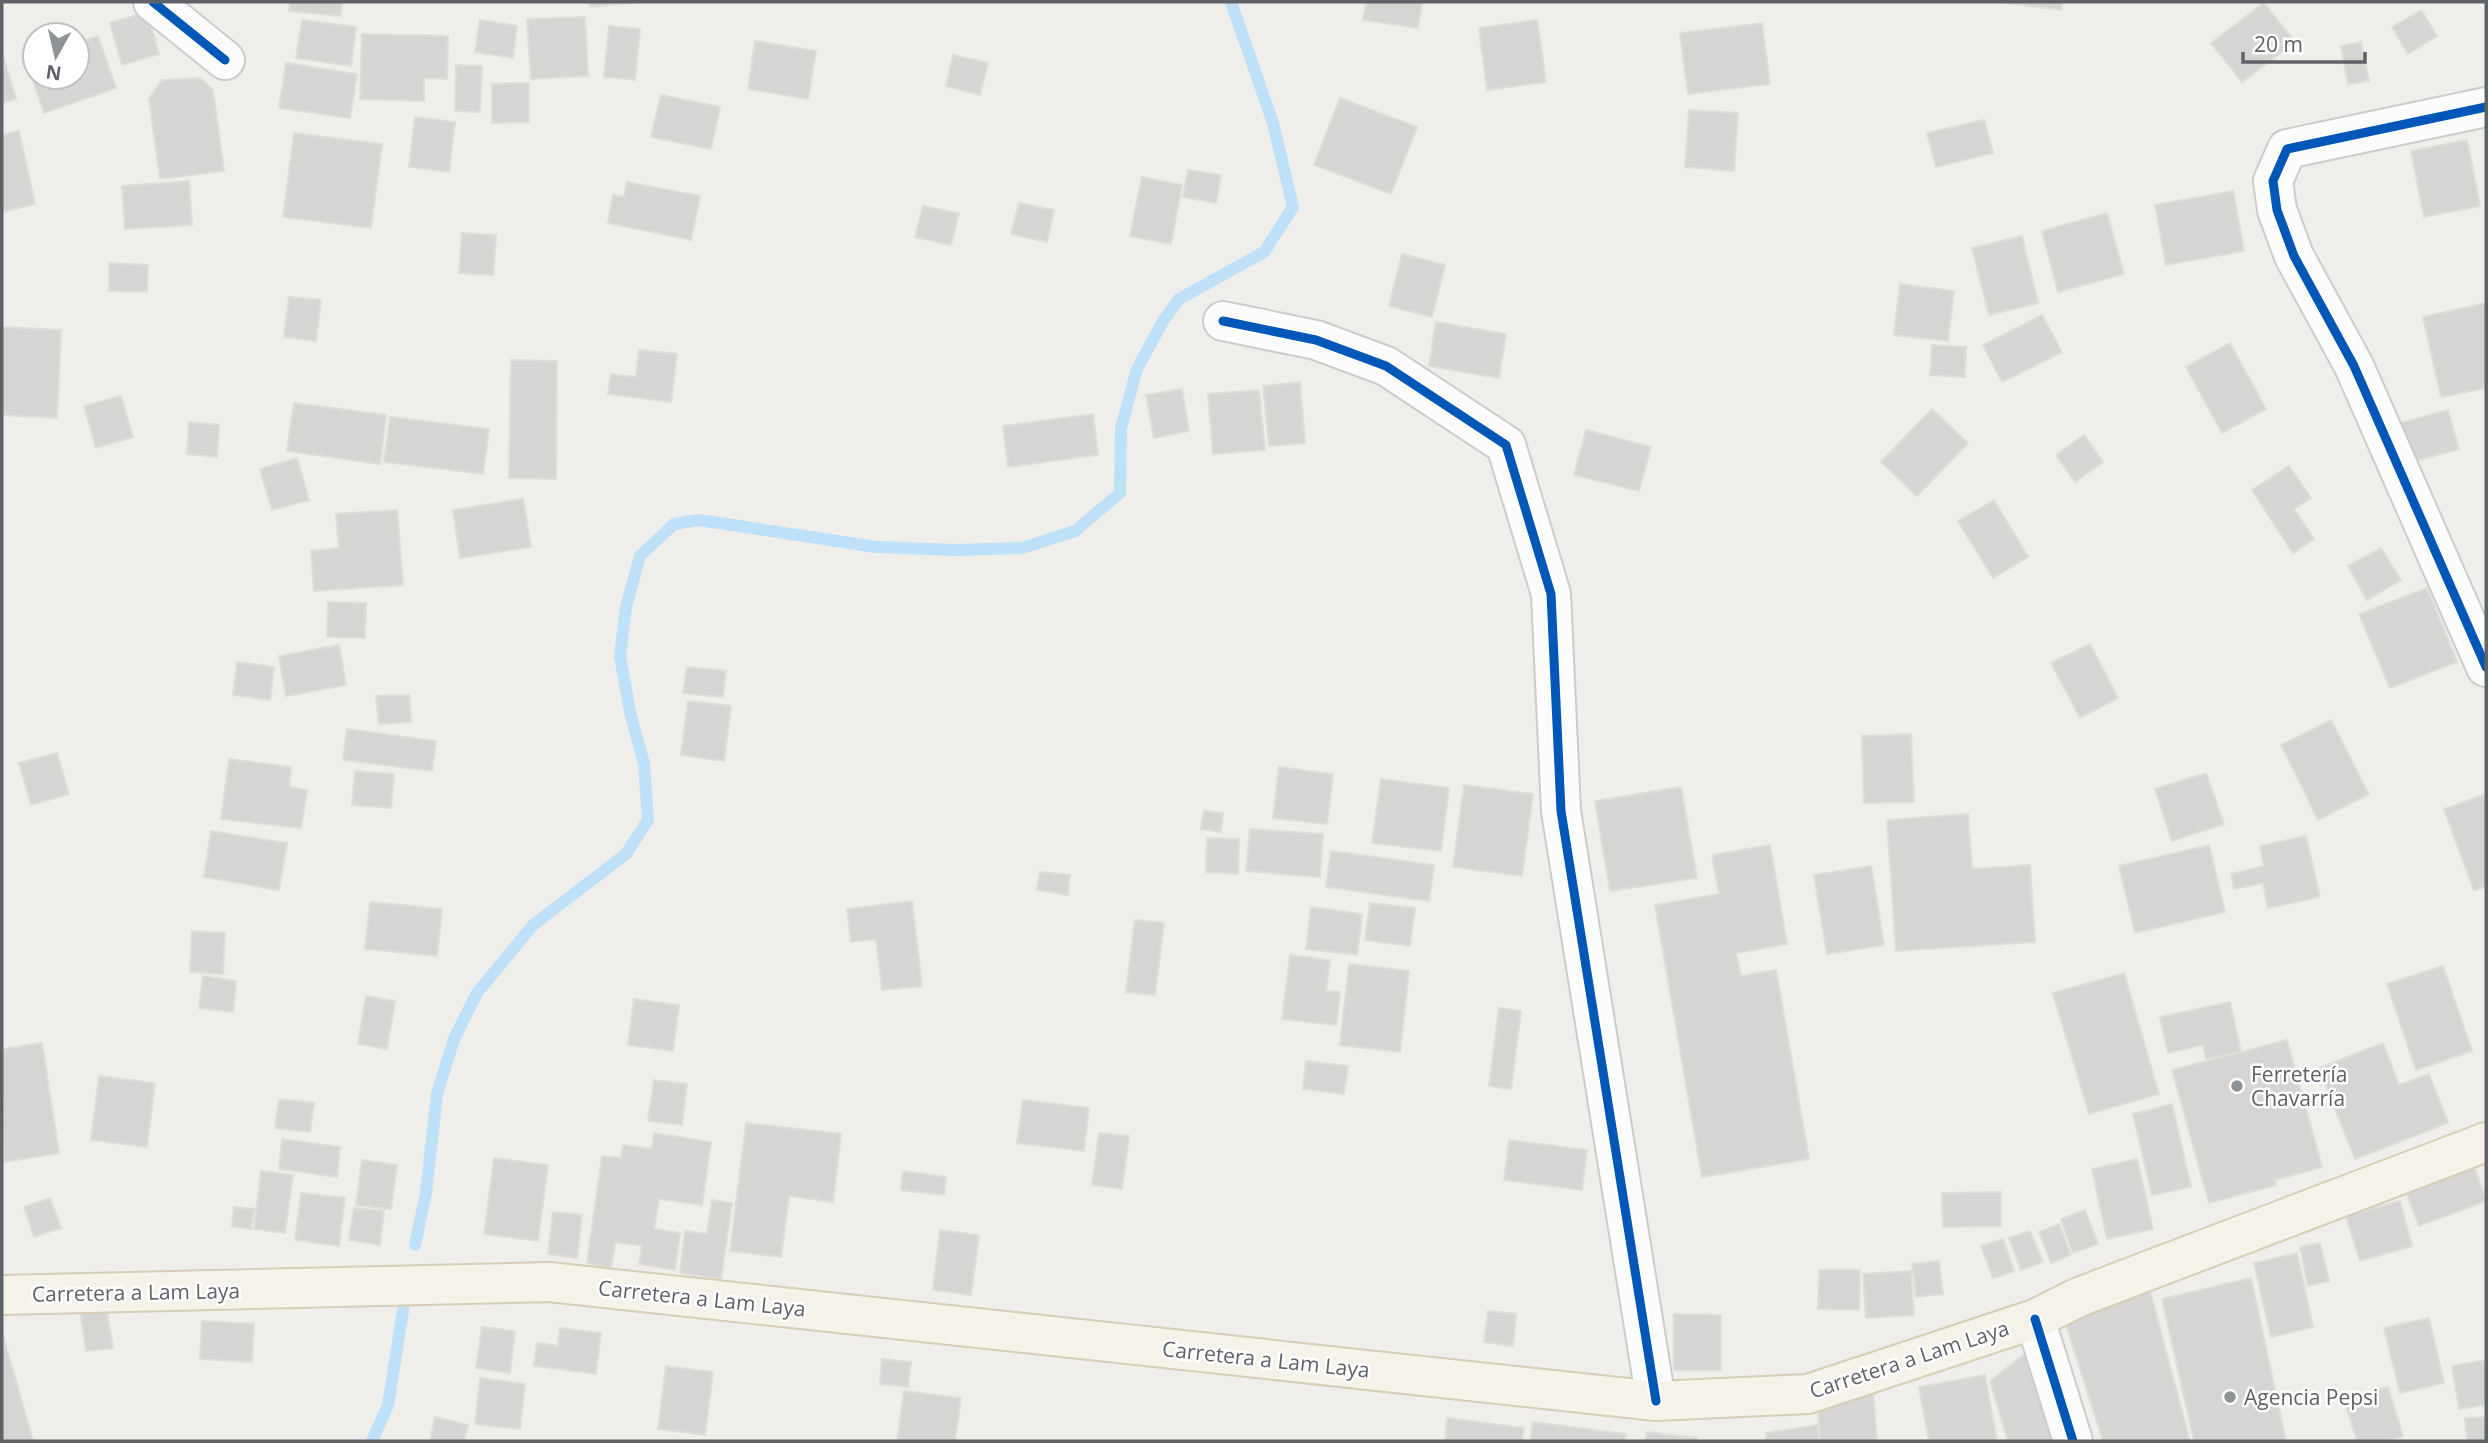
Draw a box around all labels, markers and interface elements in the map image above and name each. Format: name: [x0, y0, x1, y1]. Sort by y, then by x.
north arrow: [21, 21, 91, 91]
scale bar: [2243, 21, 2366, 65]
text: 20 m: [2254, 30, 2303, 58]
text: N: [44, 59, 63, 87]
place label: Ferretería Chavarría: [2251, 1060, 2347, 1112]
marker: Ferretería Chavarría: [2229, 1078, 2245, 1094]
street label: Carretera a Lam Laya: [597, 1273, 807, 1323]
street label: Carretera a Lam Laya: [32, 1276, 240, 1308]
street label: Carretera a Lam Laya: [1806, 1313, 2012, 1405]
street label: Carretera a Lam Laya: [1161, 1334, 1371, 1384]
place label: Agencia Pepsi: [2244, 1383, 2378, 1411]
marker: Agencia Pepsi: [2222, 1389, 2238, 1405]

